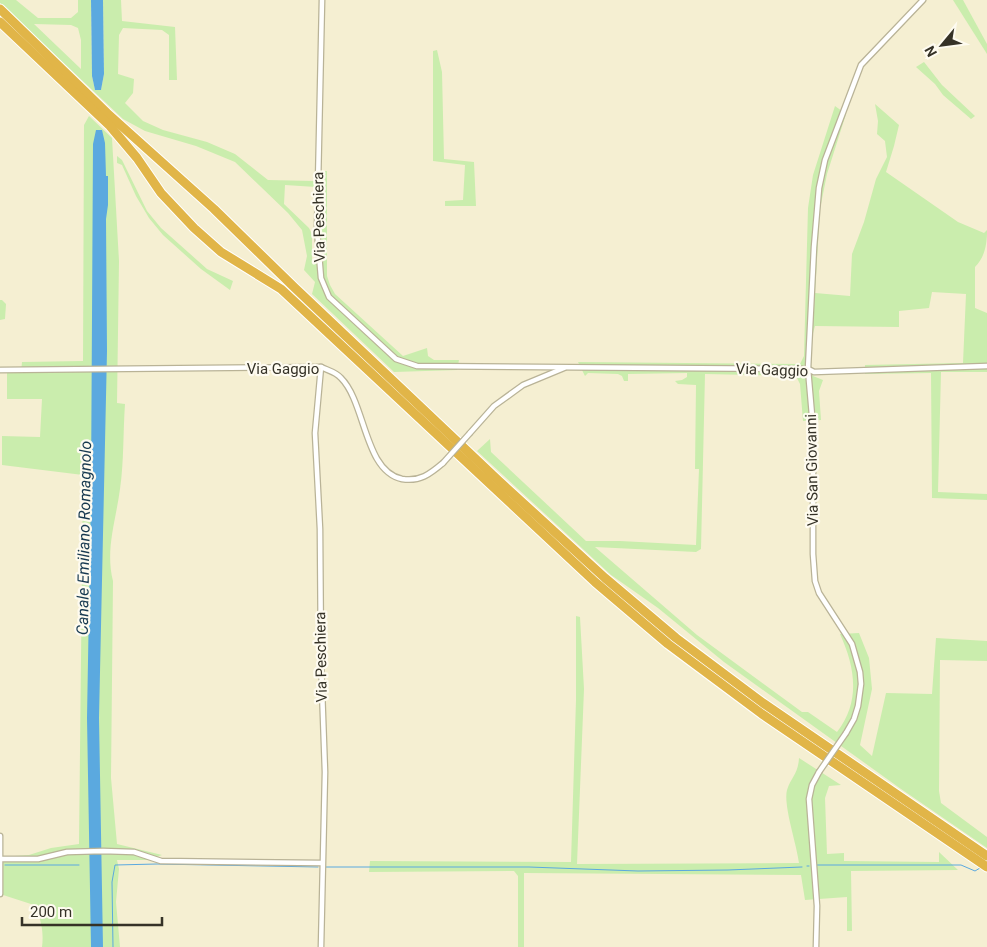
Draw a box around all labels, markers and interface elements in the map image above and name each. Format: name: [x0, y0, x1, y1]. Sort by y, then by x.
north arrow: [917, 20, 967, 70]
text: N: [921, 43, 940, 60]
street label: Via Peschiera: [309, 171, 329, 263]
street label: Via Gaggio: [247, 360, 319, 378]
street label: Via Gaggio: [735, 360, 809, 380]
street label: Via San Giovanni: [802, 414, 822, 526]
water label: Canale Emiliano Romagnolo: [73, 441, 95, 635]
street label: Via Peschiera: [311, 611, 331, 703]
scale bar: [22, 894, 162, 926]
text: 200 m: [30, 903, 72, 921]

